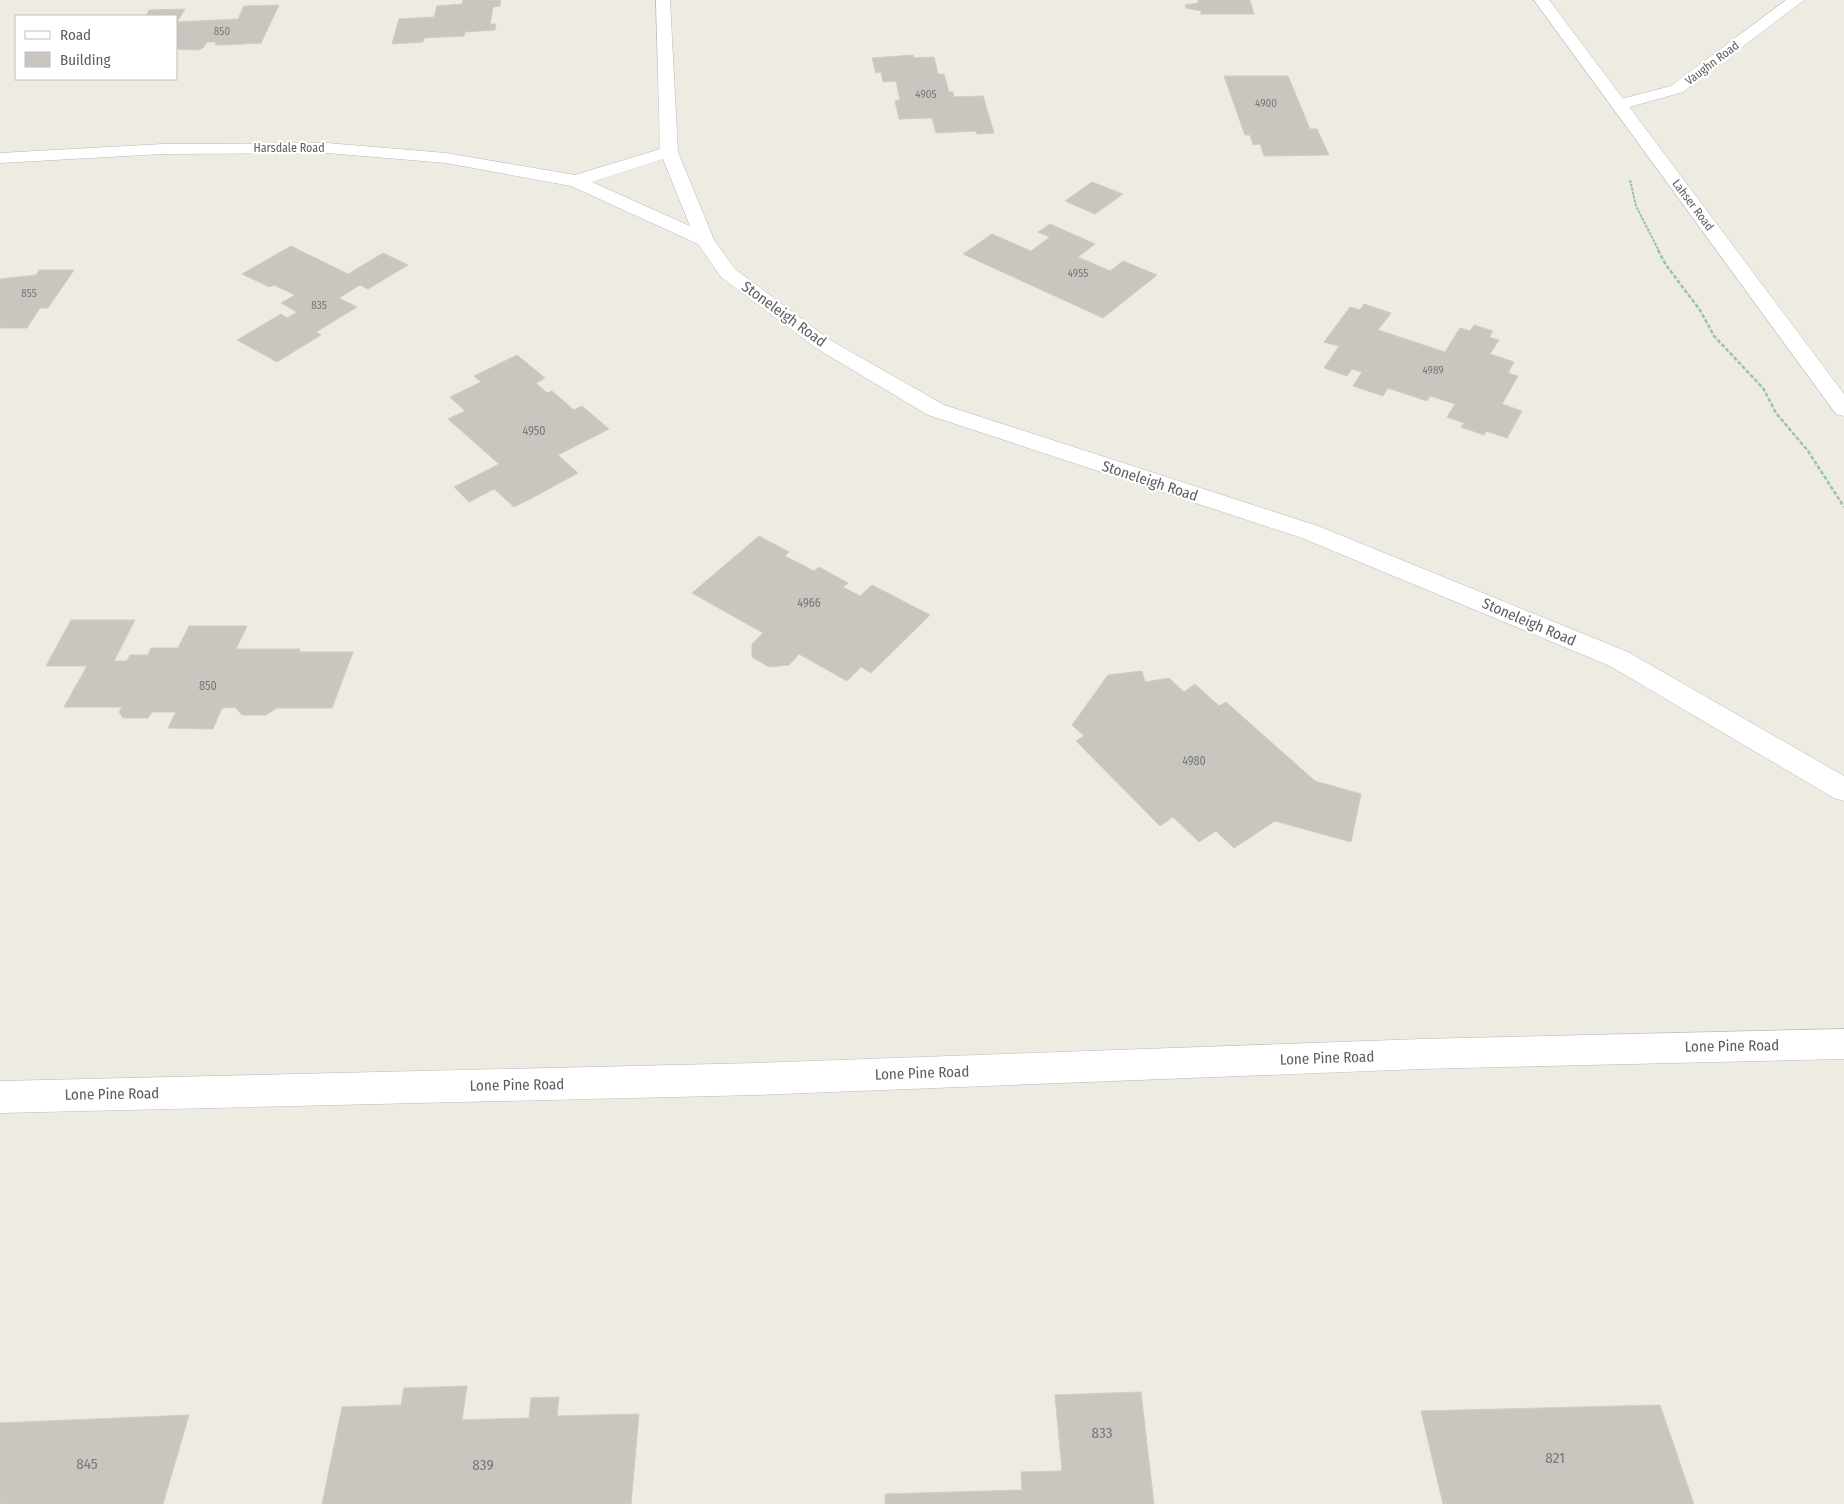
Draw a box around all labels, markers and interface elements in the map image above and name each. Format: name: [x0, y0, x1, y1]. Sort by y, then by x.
legend: [15, 15, 178, 80]
house number: 850: [214, 25, 230, 38]
text: Road: [60, 26, 91, 44]
street label: Vaughn Road: [1682, 38, 1742, 88]
text: Building: [60, 51, 111, 69]
house number: 4905: [915, 88, 937, 101]
house number: 4900: [1255, 97, 1277, 110]
street label: Harsdale Road: [253, 141, 325, 155]
street label: Lahser Road: [1669, 177, 1717, 233]
house number: 4955: [1068, 267, 1088, 280]
street label: Stoneleigh Road: [738, 277, 830, 351]
house number: 855: [21, 287, 37, 300]
house number: 835: [311, 299, 327, 312]
house number: 4989: [1422, 364, 1444, 377]
house number: 4950: [522, 424, 546, 438]
street label: Stoneleigh Road: [1100, 457, 1200, 505]
street label: Stoneleigh Road: [1479, 594, 1579, 650]
house number: 4966: [797, 596, 821, 610]
house number: 850: [199, 679, 217, 693]
house number: 4980: [1182, 754, 1206, 768]
street label: Lone Pine Road: [1685, 1036, 1779, 1056]
street label: Lone Pine Road: [1279, 1047, 1375, 1069]
street label: Lone Pine Road: [874, 1062, 970, 1084]
street label: Lone Pine Road: [470, 1075, 564, 1095]
street label: Lone Pine Road: [65, 1084, 159, 1104]
house number: 833: [1091, 1424, 1113, 1442]
house number: 821: [1545, 1449, 1565, 1467]
house number: 845: [76, 1455, 98, 1473]
house number: 839: [472, 1456, 494, 1474]

